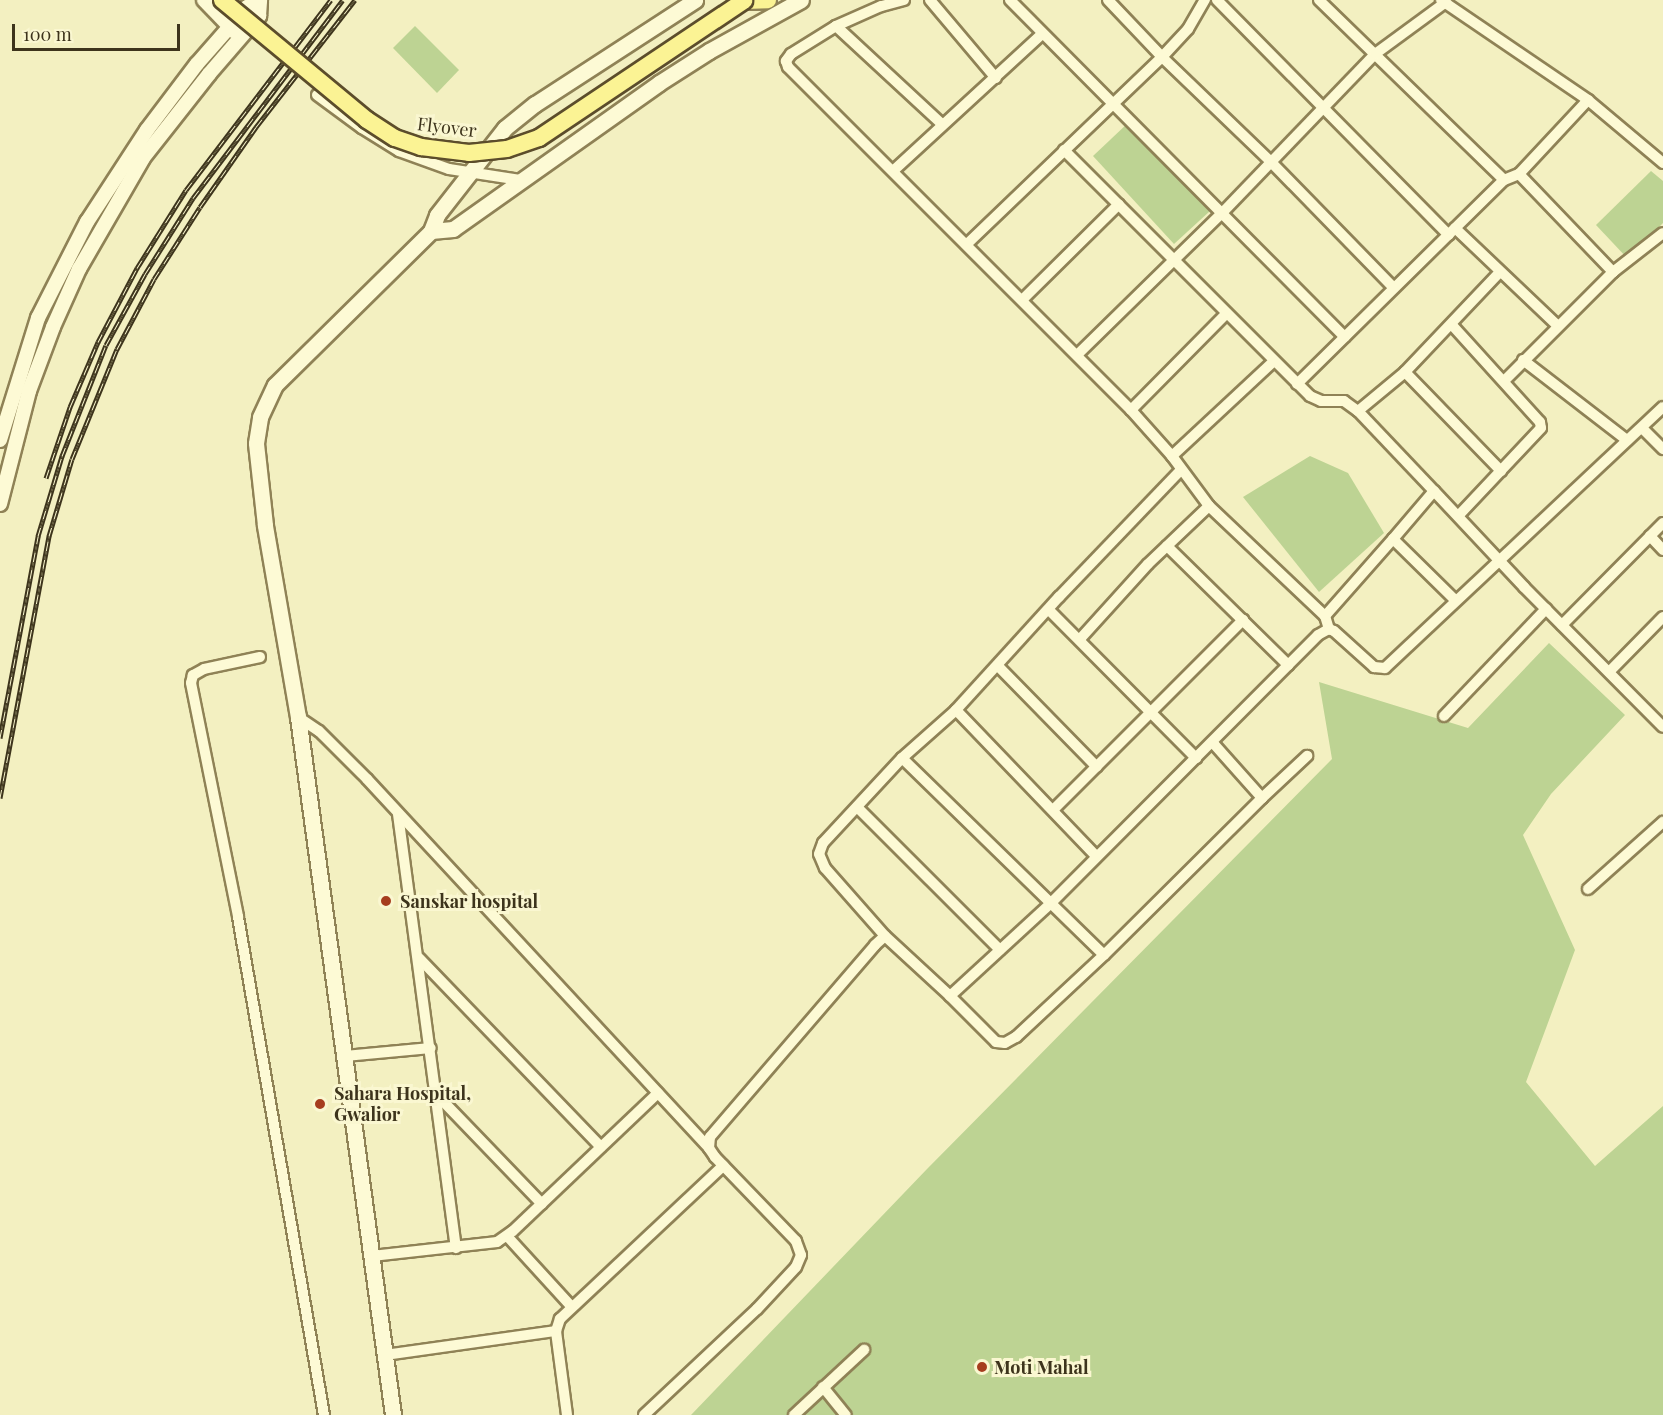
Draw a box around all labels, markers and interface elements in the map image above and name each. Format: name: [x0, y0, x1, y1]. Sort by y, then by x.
scale bar: [15, 12, 183, 50]
text: 100 m: [23, 22, 72, 46]
street label: Flyover: [416, 113, 478, 141]
place label: Sanskar hospital: [400, 890, 539, 912]
marker: Sanskar hospital: [377, 892, 395, 910]
place label: Sahara Hospital, Gwalior: [334, 1083, 471, 1126]
marker: Sahara Hospital, Gwalior: [311, 1095, 329, 1113]
place label: Moti Mahal: [994, 1356, 1088, 1378]
marker: Moti Mahal: [975, 1360, 989, 1374]

